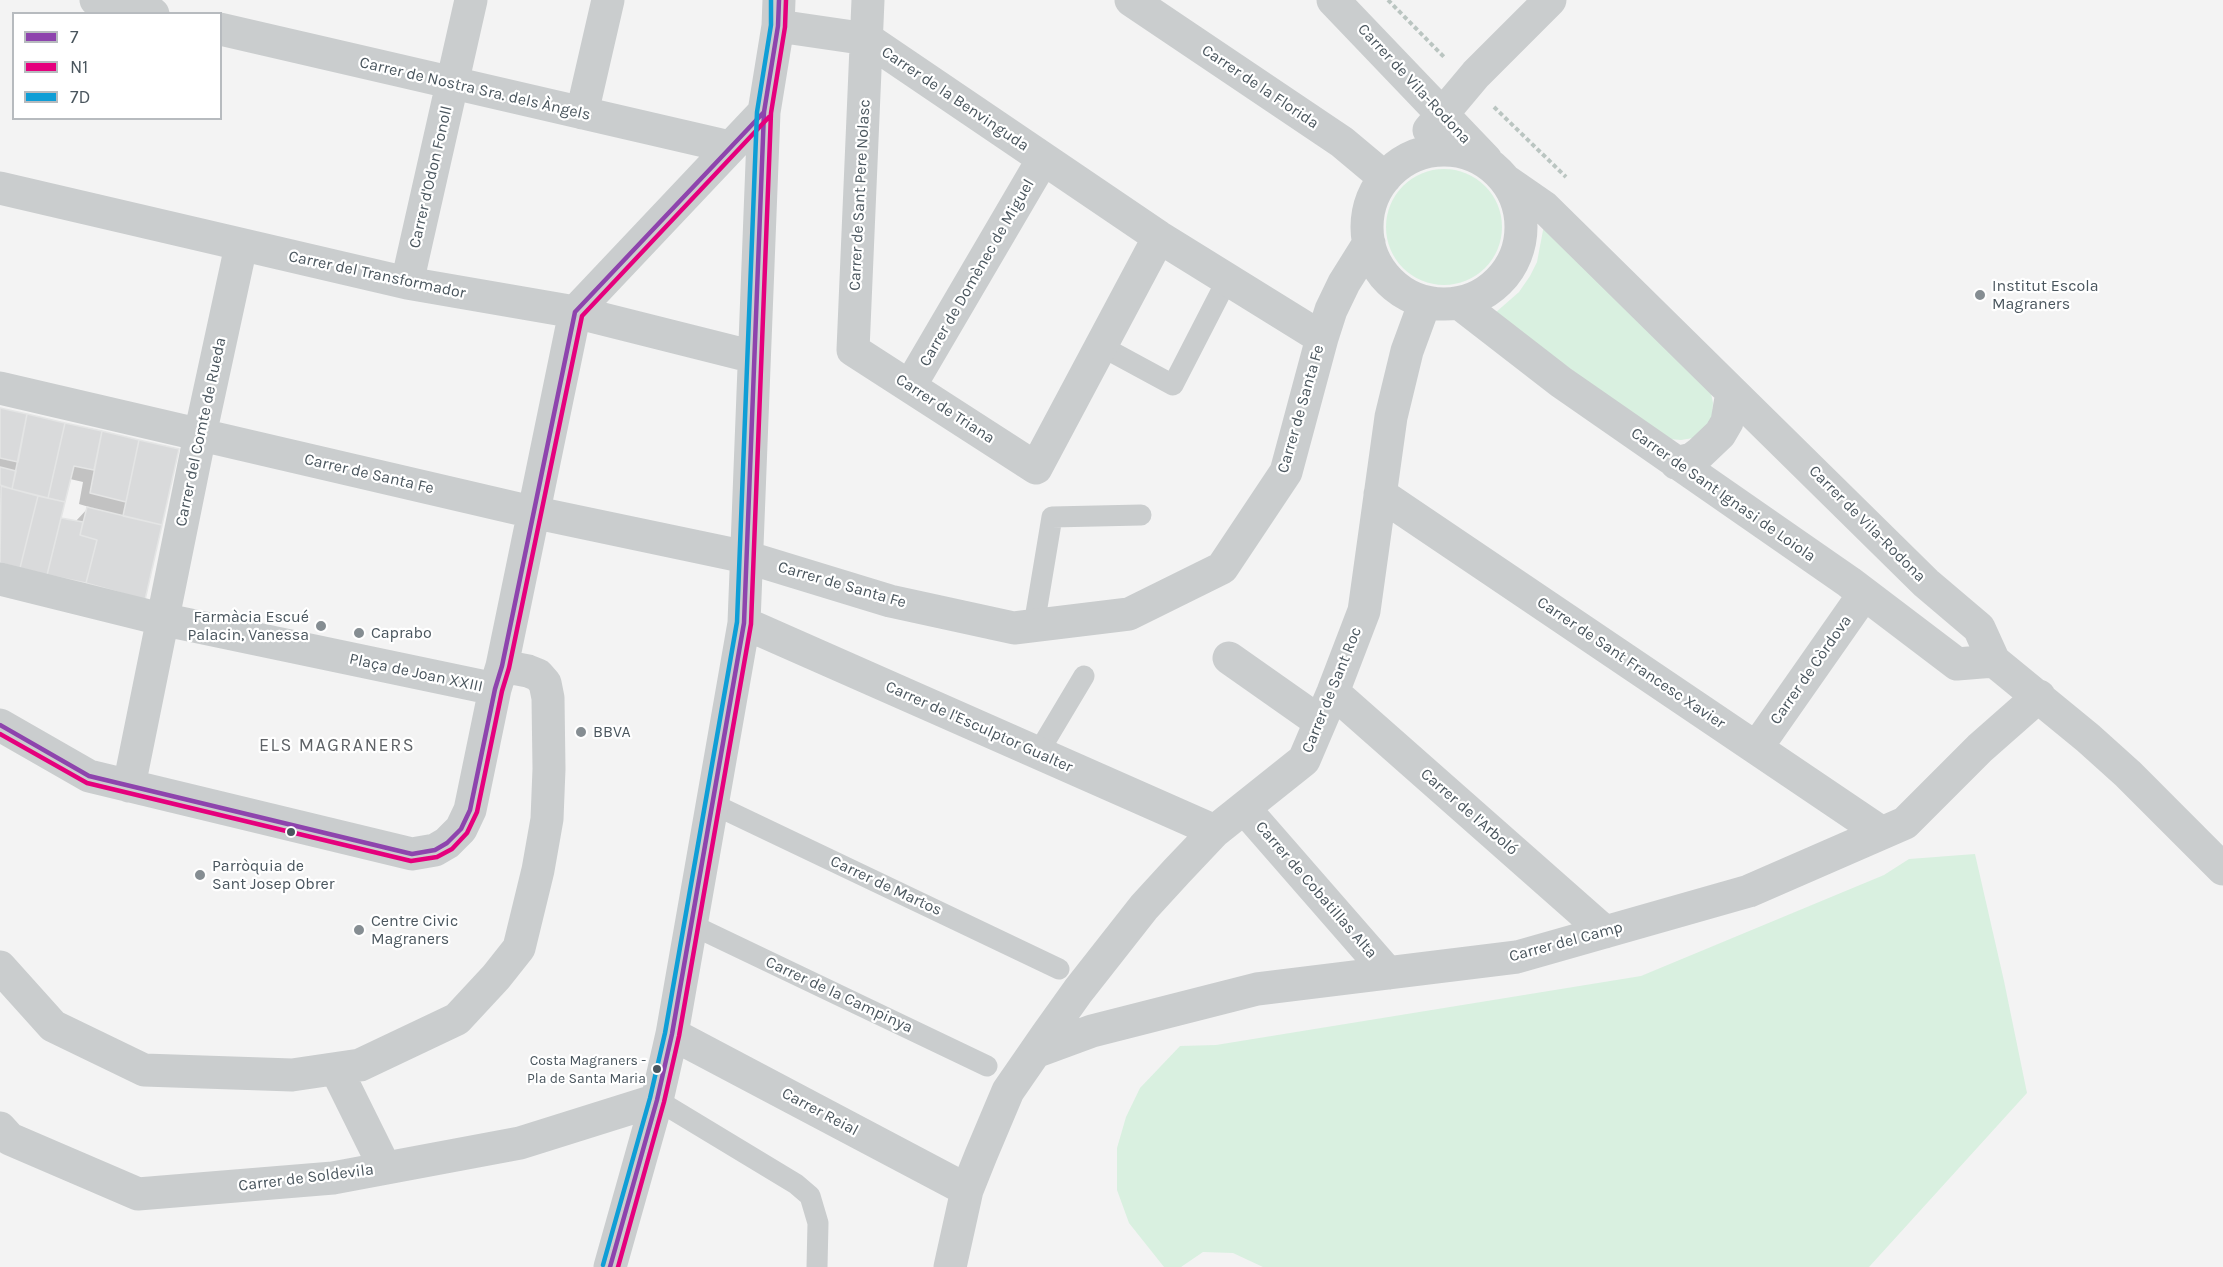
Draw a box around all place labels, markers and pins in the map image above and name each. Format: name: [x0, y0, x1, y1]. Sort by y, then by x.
place label: Institut Escola Magraners: [1992, 276, 2099, 314]
marker: Institut Escola Magraners: [1973, 288, 1987, 302]
place label: Farmàcia Escué Palacin, Vanessa: [187, 607, 309, 645]
marker: Farmàcia Escué Palacin, Vanessa: [314, 619, 328, 633]
place label: Caprabo: [371, 623, 432, 643]
marker: Caprabo: [352, 626, 366, 640]
place label: BBVA: [593, 722, 631, 742]
marker: BBVA: [574, 725, 588, 739]
unlabelled marker: [285, 826, 297, 838]
place label: Parròquia de Sant Josep Obrer: [212, 856, 335, 894]
marker: Parròquia de Sant Josep Obrer: [193, 868, 207, 882]
place label: Centre Civic Magraners: [371, 911, 458, 949]
marker: Centre Civic Magraners: [352, 923, 366, 937]
place label: Costa Magraners - Pla de Santa Maria: [527, 1053, 646, 1086]
marker: Costa Magraners - Pla de Santa Maria: [651, 1063, 663, 1075]

